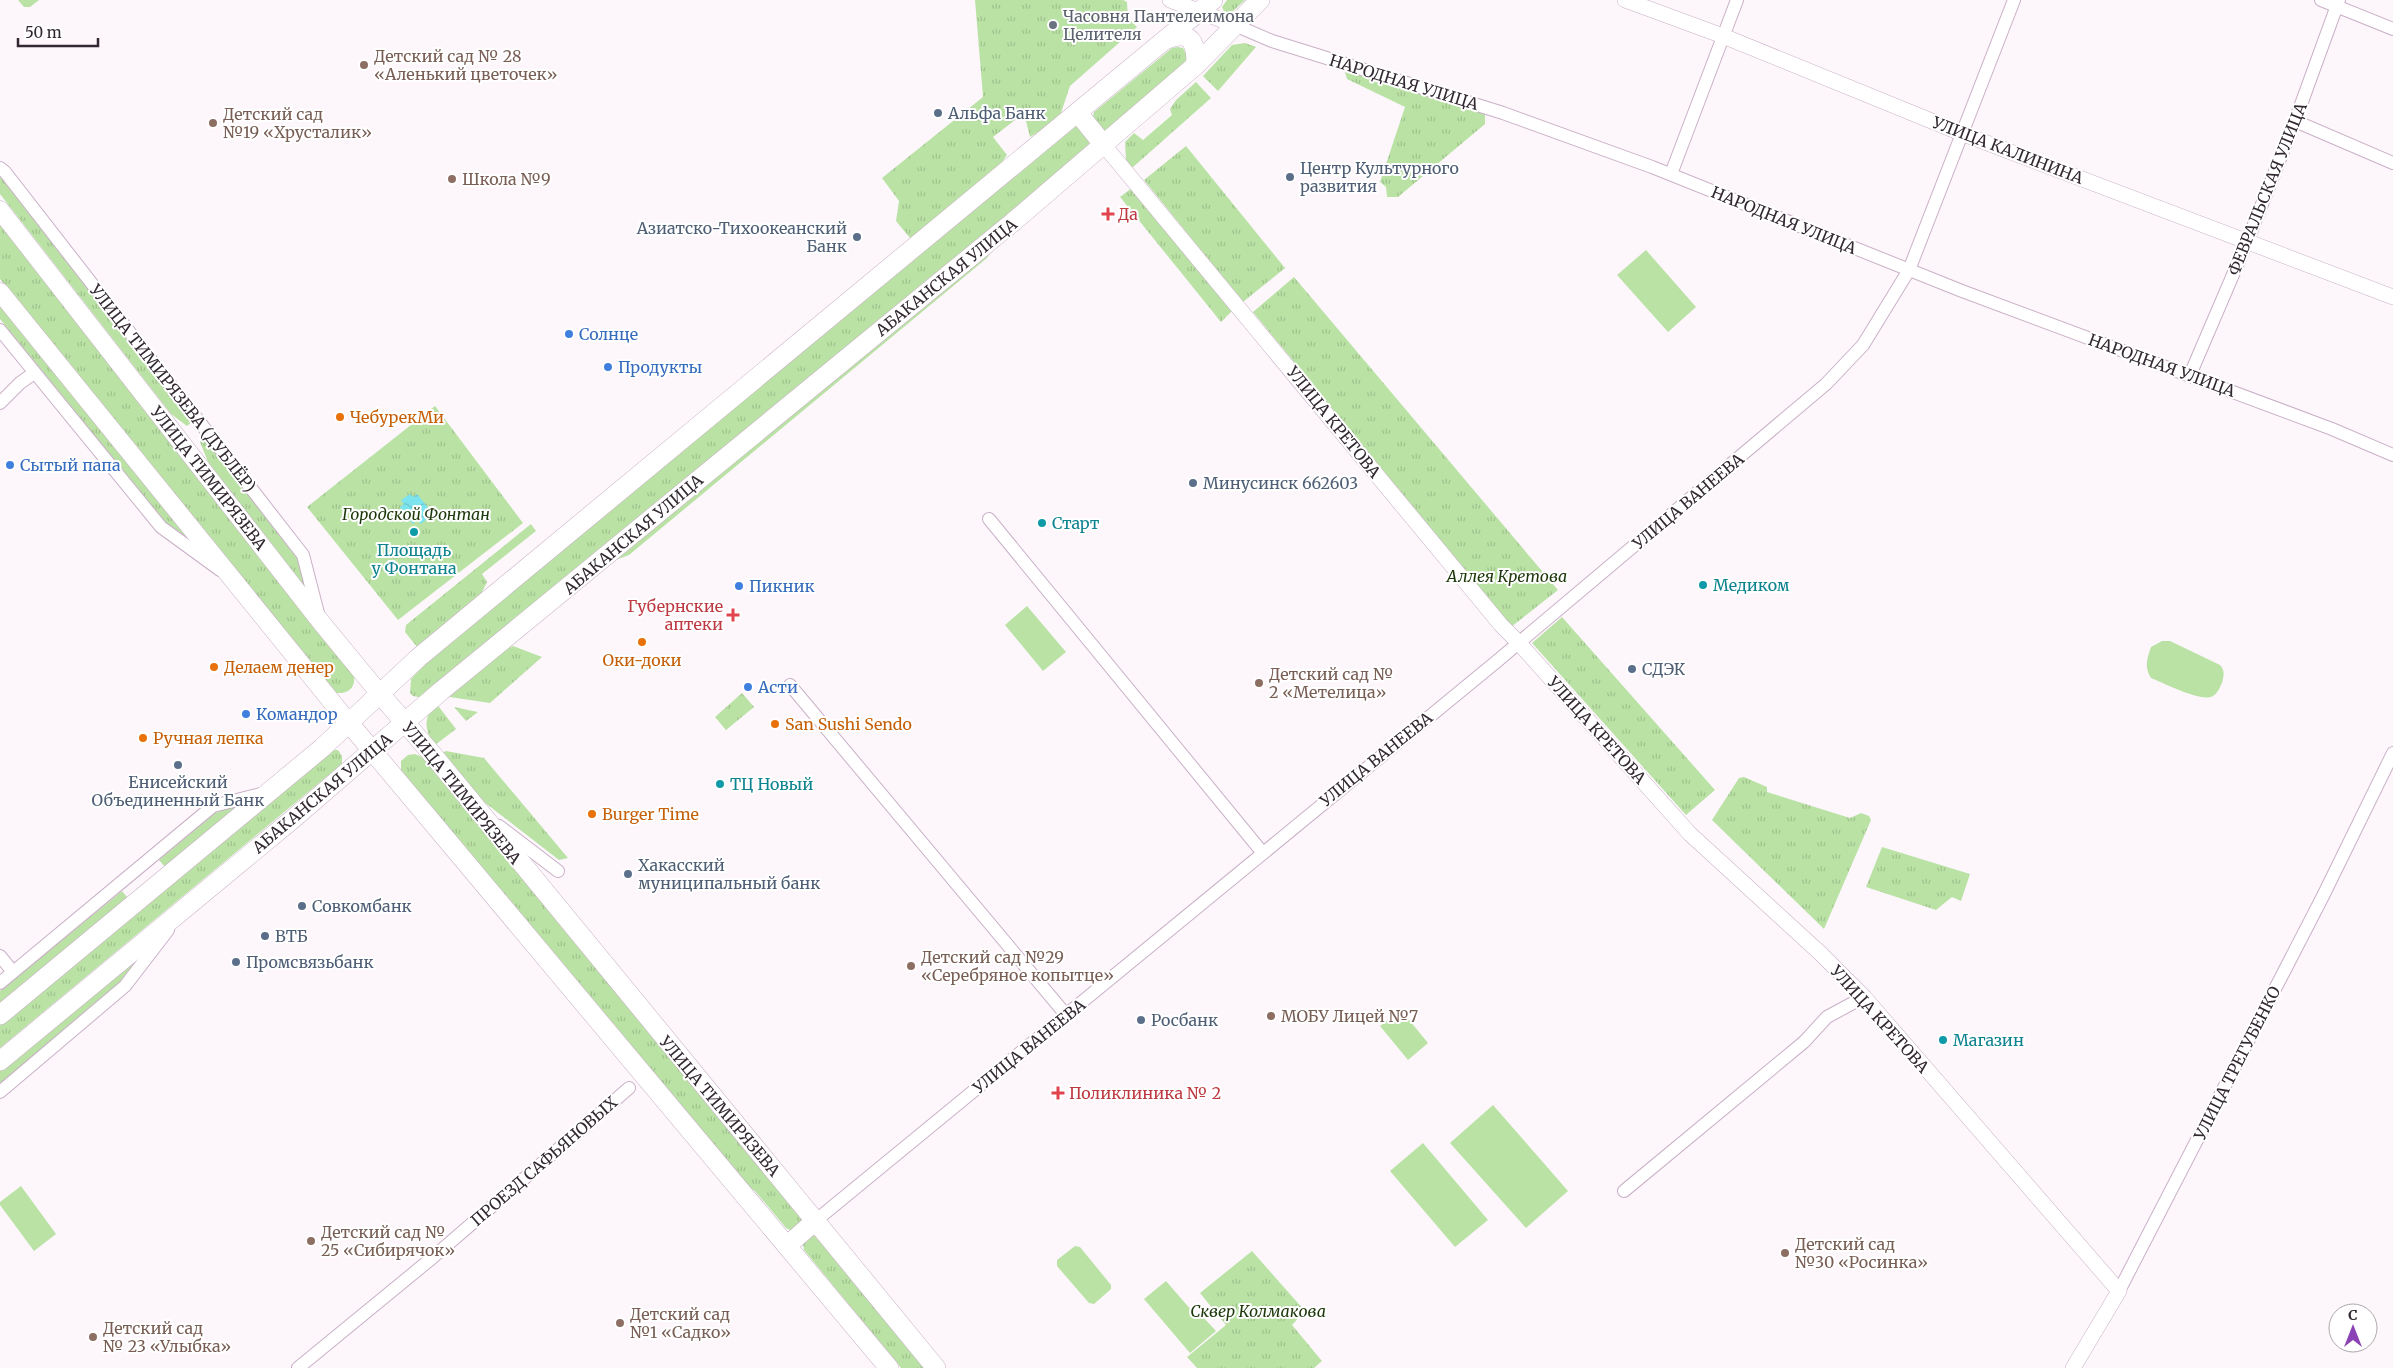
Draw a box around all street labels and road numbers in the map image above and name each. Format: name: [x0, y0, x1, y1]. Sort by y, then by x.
street label: НАРОДНАЯ УЛИЦА: [1327, 50, 1482, 114]
street label: ФЕВРАЛЬСКАЯ УЛИЦА: [2223, 99, 2311, 278]
street label: УЛИЦА КАЛИНИНА: [1929, 112, 2087, 188]
street label: НАРОДНАЯ УЛИЦА: [1708, 182, 1860, 259]
street label: АБАКАНСКАЯ УЛИЦА: [871, 213, 1021, 341]
street label: УЛИЦА ТИМИРЯЗЕВА (ДУБЛЁР): [86, 280, 260, 496]
street label: НАРОДНАЯ УЛИЦА: [2086, 329, 2239, 401]
street label: УЛИЦА КРЕТОВА: [1282, 361, 1386, 482]
street label: УЛИЦА ТИМИРЯЗЕВА: [147, 402, 271, 554]
street label: УЛИЦА ВАНЕЕВА: [1628, 448, 1748, 554]
street label: АБАКАНСКАЯ УЛИЦА: [558, 469, 707, 599]
street label: УЛИЦА КРЕТОВА: [1543, 671, 1651, 788]
street label: УЛИЦА ВАНЕЕВА: [1315, 707, 1437, 811]
street label: УЛИЦА ТИМИРЯЗЕВА: [398, 717, 526, 869]
street label: АБАКАНСКАЯ УЛИЦА: [247, 728, 396, 858]
street label: УЛИЦА КРЕТОВА: [1826, 960, 1934, 1077]
street label: УЛИЦА ТРЕГУБЕНКО: [2189, 982, 2285, 1144]
street label: УЛИЦА ВАНЕЕВА: [968, 994, 1090, 1098]
street label: УЛИЦА ТИМИРЯЗЕВА: [655, 1031, 785, 1181]
street label: ПРОЕЗД САФЬЯНОВЫХ: [467, 1092, 622, 1230]

